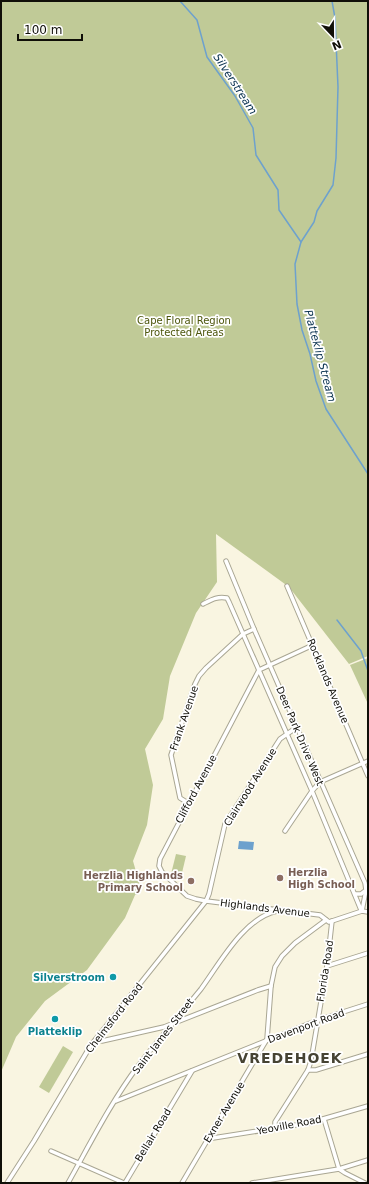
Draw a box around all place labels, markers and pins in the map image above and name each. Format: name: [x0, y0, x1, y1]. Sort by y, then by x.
place label: Herzlia High School: [288, 867, 355, 890]
place label: Herzlia Highlands Primary School: [84, 870, 183, 893]
marker: Herzlia High School: [275, 873, 285, 883]
marker: Herzlia Highlands Primary School: [186, 876, 196, 886]
place label: Silverstroom: [33, 972, 105, 983]
marker: Silverstroom: [108, 972, 118, 982]
marker: Platteklip: [50, 1014, 60, 1024]
place label: Platteklip: [28, 1026, 82, 1037]

